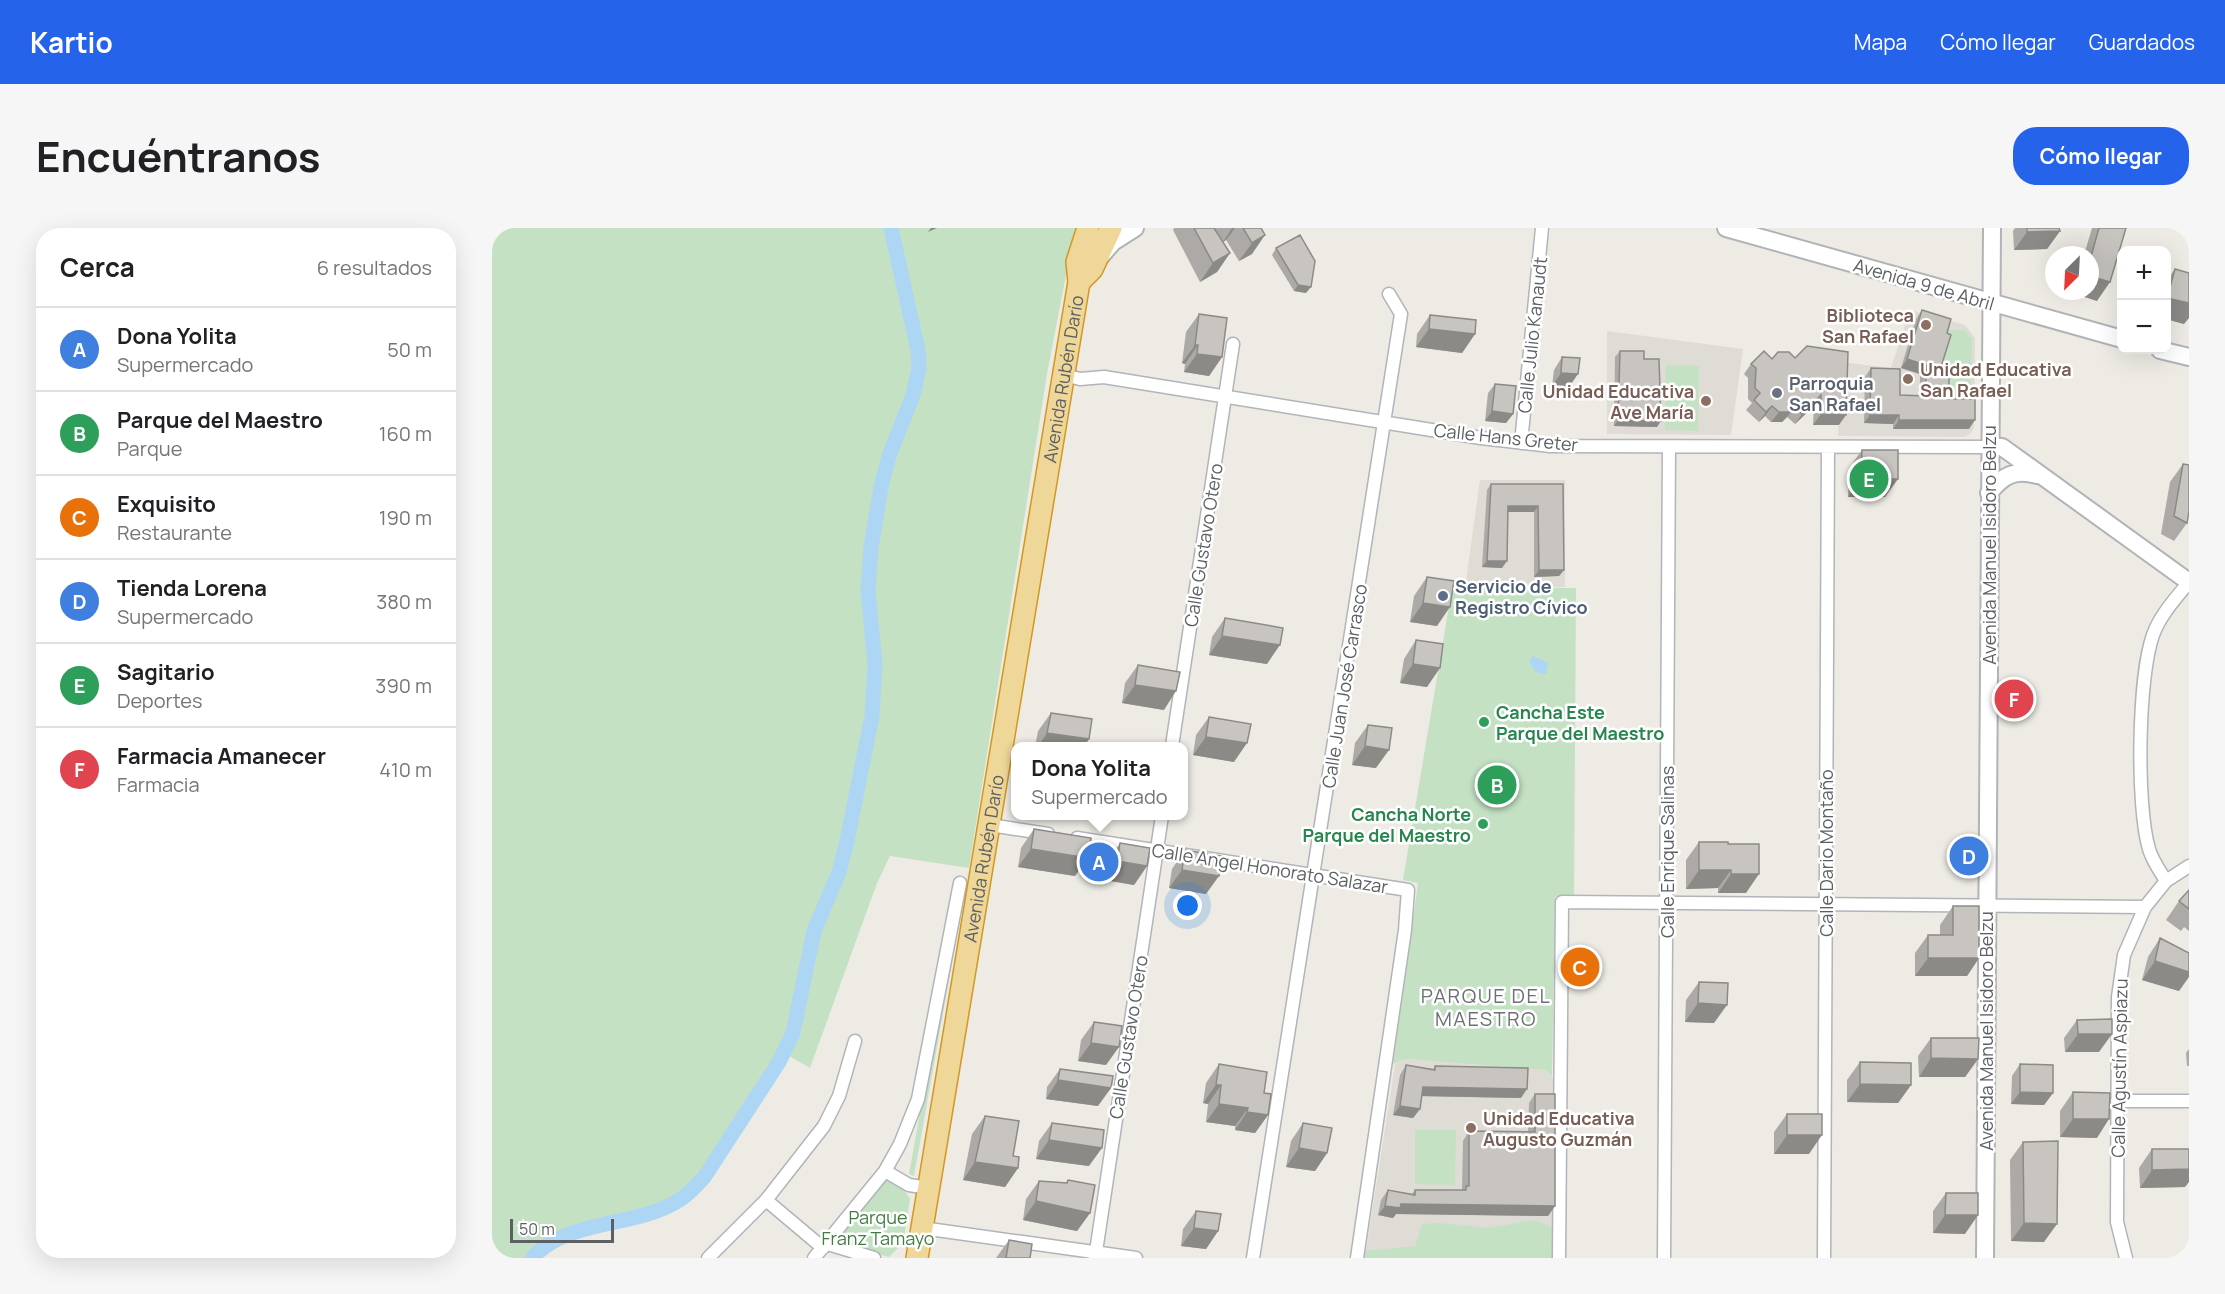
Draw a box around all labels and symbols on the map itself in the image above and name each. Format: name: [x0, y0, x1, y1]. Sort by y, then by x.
north arrow: [2045, 246, 2099, 300]
street label: Avenida 9 de Abril: [1851, 252, 1997, 316]
street label: Calle Julio Kanaudt: [1512, 256, 1552, 414]
street label: Avenida Rubén Darío: [1037, 293, 1089, 465]
place label: Biblioteca San Rafael: [1822, 303, 1914, 348]
marker: Biblioteca San Rafael: [1919, 318, 1933, 332]
place label: Unidad Educativa San Rafael: [1920, 357, 2072, 402]
place label: Parroquia San Rafael: [1789, 371, 1881, 416]
marker: Unidad Educativa San Rafael: [1901, 372, 1915, 386]
place label: Unidad Educativa Ave María: [1542, 379, 1694, 424]
marker: Parroquia San Rafael: [1770, 386, 1784, 400]
marker: Unidad Educativa Ave María: [1699, 394, 1713, 408]
street label: Calle Hans Greter: [1433, 417, 1580, 457]
street label: Avenida Manuel Isidoro Belzu: [1977, 425, 2001, 665]
pin: E: [1850, 456, 1888, 502]
street label: Calle Gustavo Otero: [1178, 461, 1228, 629]
place label: Servicio de Registro Cívico: [1455, 574, 1588, 619]
street label: Calle Juan José Carrasco: [1316, 582, 1372, 790]
marker: Servicio de Registro Cívico: [1436, 589, 1450, 603]
pin: F: [1994, 676, 2033, 722]
place label: Cancha Este Parque del Maestro: [1496, 700, 1664, 745]
marker: Cancha Este Parque del Maestro: [1477, 715, 1491, 729]
pin: B: [1478, 762, 1516, 808]
street label: Calle Enrique Salinas: [1655, 766, 1679, 938]
street label: Calle Dario Montaño: [1814, 769, 1838, 937]
street label: Avenida Rubén Darío: [958, 773, 1009, 944]
place label: Cancha Norte Parque del Maestro: [1303, 802, 1471, 847]
marker: Cancha Norte Parque del Maestro: [1476, 817, 1490, 831]
pin: D: [1950, 834, 1988, 878]
street label: Calle Angel Honorato Salazar: [1150, 837, 1390, 899]
pin: A: [1080, 840, 1118, 884]
your location: [1173, 891, 1202, 920]
street label: Avenida Manuel Isidoro Belzu: [1974, 911, 1998, 1151]
pin: C: [1560, 944, 1600, 990]
street label: Calle Gustavo Otero: [1103, 953, 1153, 1121]
street label: Calle Agustín Aspiazu: [2105, 978, 2133, 1158]
district label: PARQUE DEL MAESTRO: [1421, 982, 1551, 1032]
place label: Unidad Educativa Augusto Guzmán: [1483, 1106, 1635, 1151]
marker: Unidad Educativa Augusto Guzmán: [1464, 1121, 1478, 1135]
park label: Parque Franz Tamayo: [822, 1205, 935, 1250]
scale bar: [510, 1216, 614, 1244]

